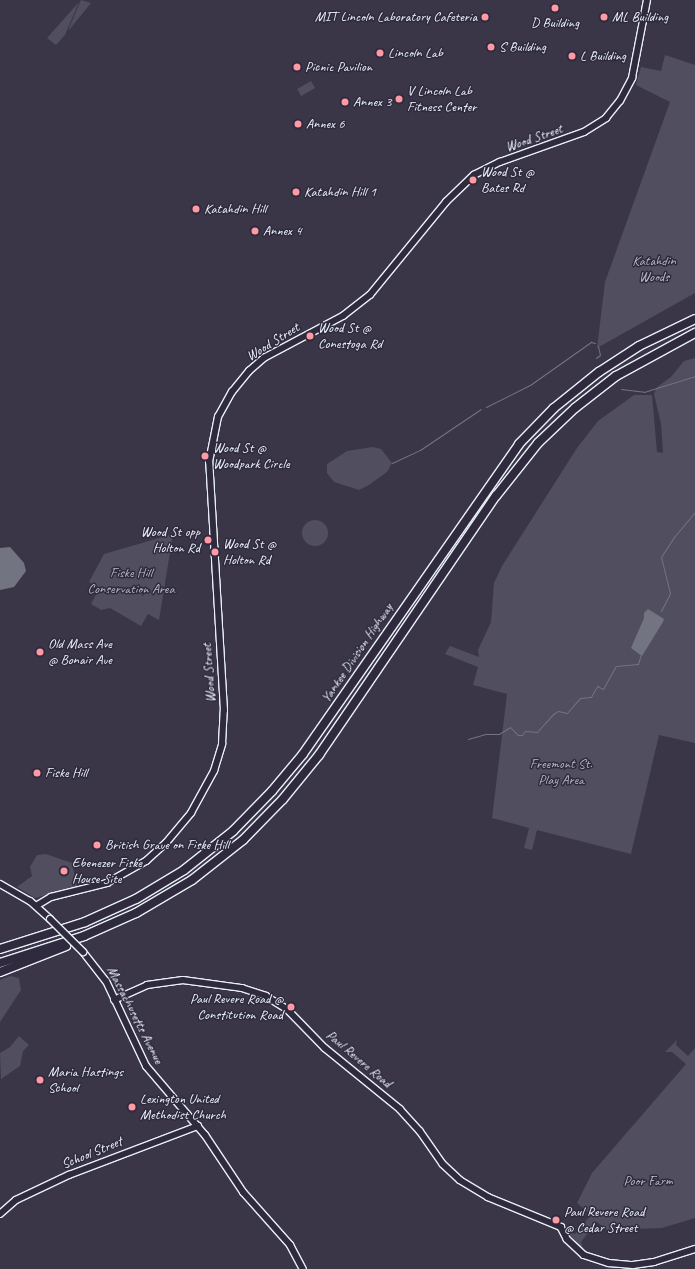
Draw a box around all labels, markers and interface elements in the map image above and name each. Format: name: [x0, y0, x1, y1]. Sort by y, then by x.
marker: D Building: [550, 3, 560, 13]
place label: MIT Lincoln Laboratory Cafeteria: [314, 9, 477, 25]
place label: ML Building: [612, 9, 668, 25]
marker: MIT Lincoln Laboratory Cafeteria: [480, 12, 490, 22]
marker: ML Building: [599, 12, 609, 22]
place label: D Building: [531, 15, 579, 31]
place label: S Building: [499, 39, 546, 55]
marker: S Building: [486, 42, 496, 52]
place label: Lincoln Lab: [388, 45, 443, 61]
marker: Lincoln Lab: [375, 48, 385, 58]
place label: L Building: [580, 48, 626, 64]
marker: L Building: [567, 51, 577, 61]
place label: Picnic Pavilion: [305, 59, 372, 75]
marker: Picnic Pavilion: [292, 62, 302, 72]
place label: V Lincoln Lab Fitness Center: [407, 83, 476, 116]
place label: Annex 3: [353, 94, 392, 110]
marker: V Lincoln Lab Fitness Center: [394, 94, 404, 104]
marker: Annex 3: [340, 97, 350, 107]
place label: Annex 6: [306, 116, 345, 132]
marker: Annex 6: [293, 119, 303, 129]
street label: Wood Street: [503, 120, 565, 156]
place label: Wood St @ Bates Rd: [481, 164, 534, 196]
marker: Wood St @ Bates Rd: [468, 175, 478, 185]
place label: Katahdin Hill 1: [304, 184, 376, 200]
marker: Katahdin Hill 1: [291, 187, 301, 197]
place label: Katahdin Hill: [204, 201, 266, 217]
marker: Katahdin Hill: [191, 204, 201, 214]
place label: Annex 4: [263, 223, 302, 239]
marker: Annex 4: [250, 226, 260, 236]
park label: Katahdin Woods: [632, 253, 676, 286]
street label: Wood Street: [243, 319, 303, 365]
place label: Wood St @ Conestoga Rd: [318, 320, 382, 352]
marker: Wood St @ Conestoga Rd: [305, 331, 315, 341]
place label: Wood St @ Woodpark Circle: [213, 440, 289, 472]
marker: Wood St @ Woodpark Circle: [200, 451, 210, 461]
place label: Wood St opp Holton Rd: [141, 524, 200, 556]
marker: Wood St opp Holton Rd: [203, 535, 213, 545]
place label: Wood St @ Holton Rd: [223, 536, 276, 568]
marker: Wood St @ Holton Rd: [210, 547, 220, 557]
park label: Fiske Hill Conservation Area: [88, 565, 174, 598]
street label: Yankee Division Highway: [318, 600, 396, 706]
place label: Old Mass Ave @ Bonair Ave: [48, 636, 112, 668]
street label: Wood Street: [199, 643, 219, 703]
marker: Old Mass Ave @ Bonair Ave: [35, 647, 45, 657]
park label: Freemont St. Play Area: [530, 756, 592, 788]
place label: Fiske Hill: [45, 765, 87, 781]
marker: Fiske Hill: [32, 768, 42, 778]
place label: British Grave on Fiske Hill: [105, 837, 229, 853]
marker: British Grave on Fiske Hill: [92, 840, 102, 850]
place label: Ebenezer Fiske House Site: [72, 855, 142, 888]
marker: Ebenezer Fiske House Site: [59, 866, 69, 876]
street label: Massachusetts Avenue: [103, 963, 167, 1067]
place label: Paul Revere Road @ Constitution Road: [190, 991, 283, 1024]
marker: Paul Revere Road @ Constitution Road: [286, 1002, 296, 1012]
street label: Paul Revere Road: [323, 1027, 395, 1091]
place label: Maria Hastings School: [48, 1064, 123, 1096]
marker: Maria Hastings School: [35, 1075, 45, 1085]
place label: Lexington United Methodist Church: [140, 1091, 227, 1124]
marker: Lexington United Methodist Church: [127, 1102, 137, 1112]
street label: School Street: [59, 1133, 125, 1173]
park label: Poor Farm: [623, 1173, 673, 1189]
place label: Paul Revere Road @ Cedar Street: [564, 1204, 645, 1236]
marker: Paul Revere Road @ Cedar Street: [551, 1215, 561, 1225]

